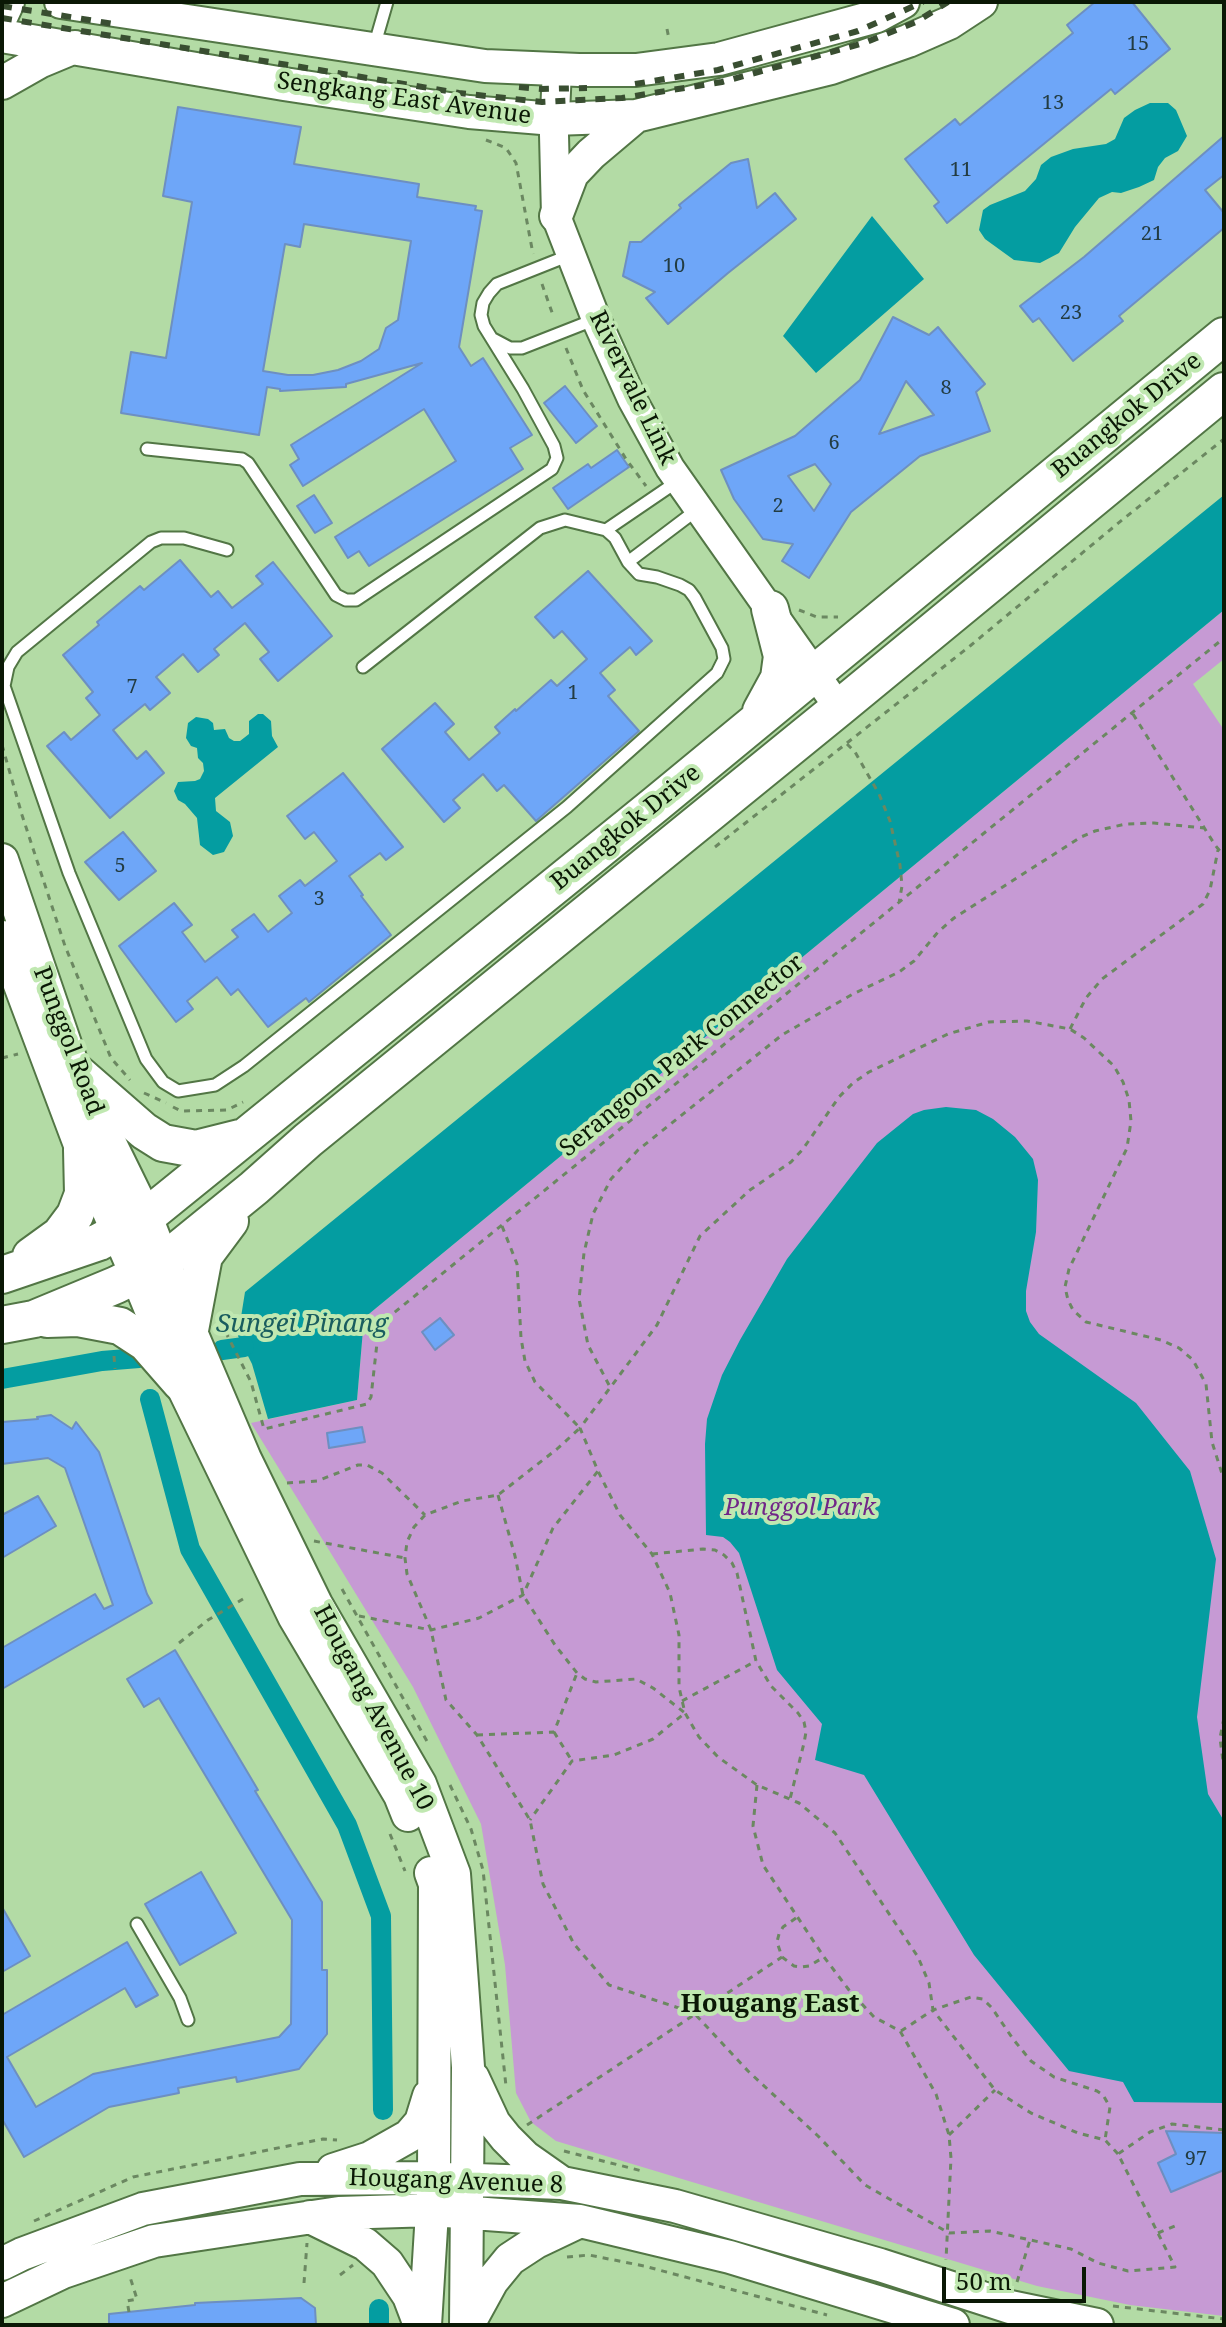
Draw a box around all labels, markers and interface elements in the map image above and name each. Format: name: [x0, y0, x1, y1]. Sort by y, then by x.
house number: 15: [1127, 32, 1149, 56]
street label: Sengkang East Avenue: [275, 67, 533, 131]
house number: 13: [1042, 91, 1064, 115]
house number: 11: [950, 158, 972, 182]
house number: 21: [1141, 222, 1163, 246]
house number: 10: [663, 254, 685, 278]
house number: 23: [1060, 301, 1082, 325]
street label: Rivervale Link: [582, 306, 682, 470]
street label: Buangkok Drive: [1047, 347, 1207, 485]
house number: 8: [940, 376, 952, 400]
house number: 6: [828, 431, 840, 455]
house number: 2: [772, 494, 784, 518]
house number: 7: [126, 675, 138, 699]
house number: 1: [567, 681, 579, 705]
street label: Buangkok Drive: [546, 759, 706, 897]
house number: 5: [114, 854, 126, 878]
house number: 3: [313, 887, 325, 911]
street label: Serangoon Park Connector: [554, 949, 810, 1163]
street label: Punggol Road: [27, 963, 109, 1119]
water label: Sungei Pinang: [216, 1309, 388, 1341]
park label: Punggol Park: [724, 1494, 876, 1522]
street label: Hougang Avenue 10: [307, 1601, 439, 1815]
district label: Hougang East: [680, 1989, 860, 2021]
house number: 97: [1185, 2147, 1207, 2171]
street label: Hougang Avenue 8: [348, 2164, 564, 2200]
scale bar: [946, 2251, 1090, 2301]
text: 50 m: [956, 2264, 1012, 2297]

